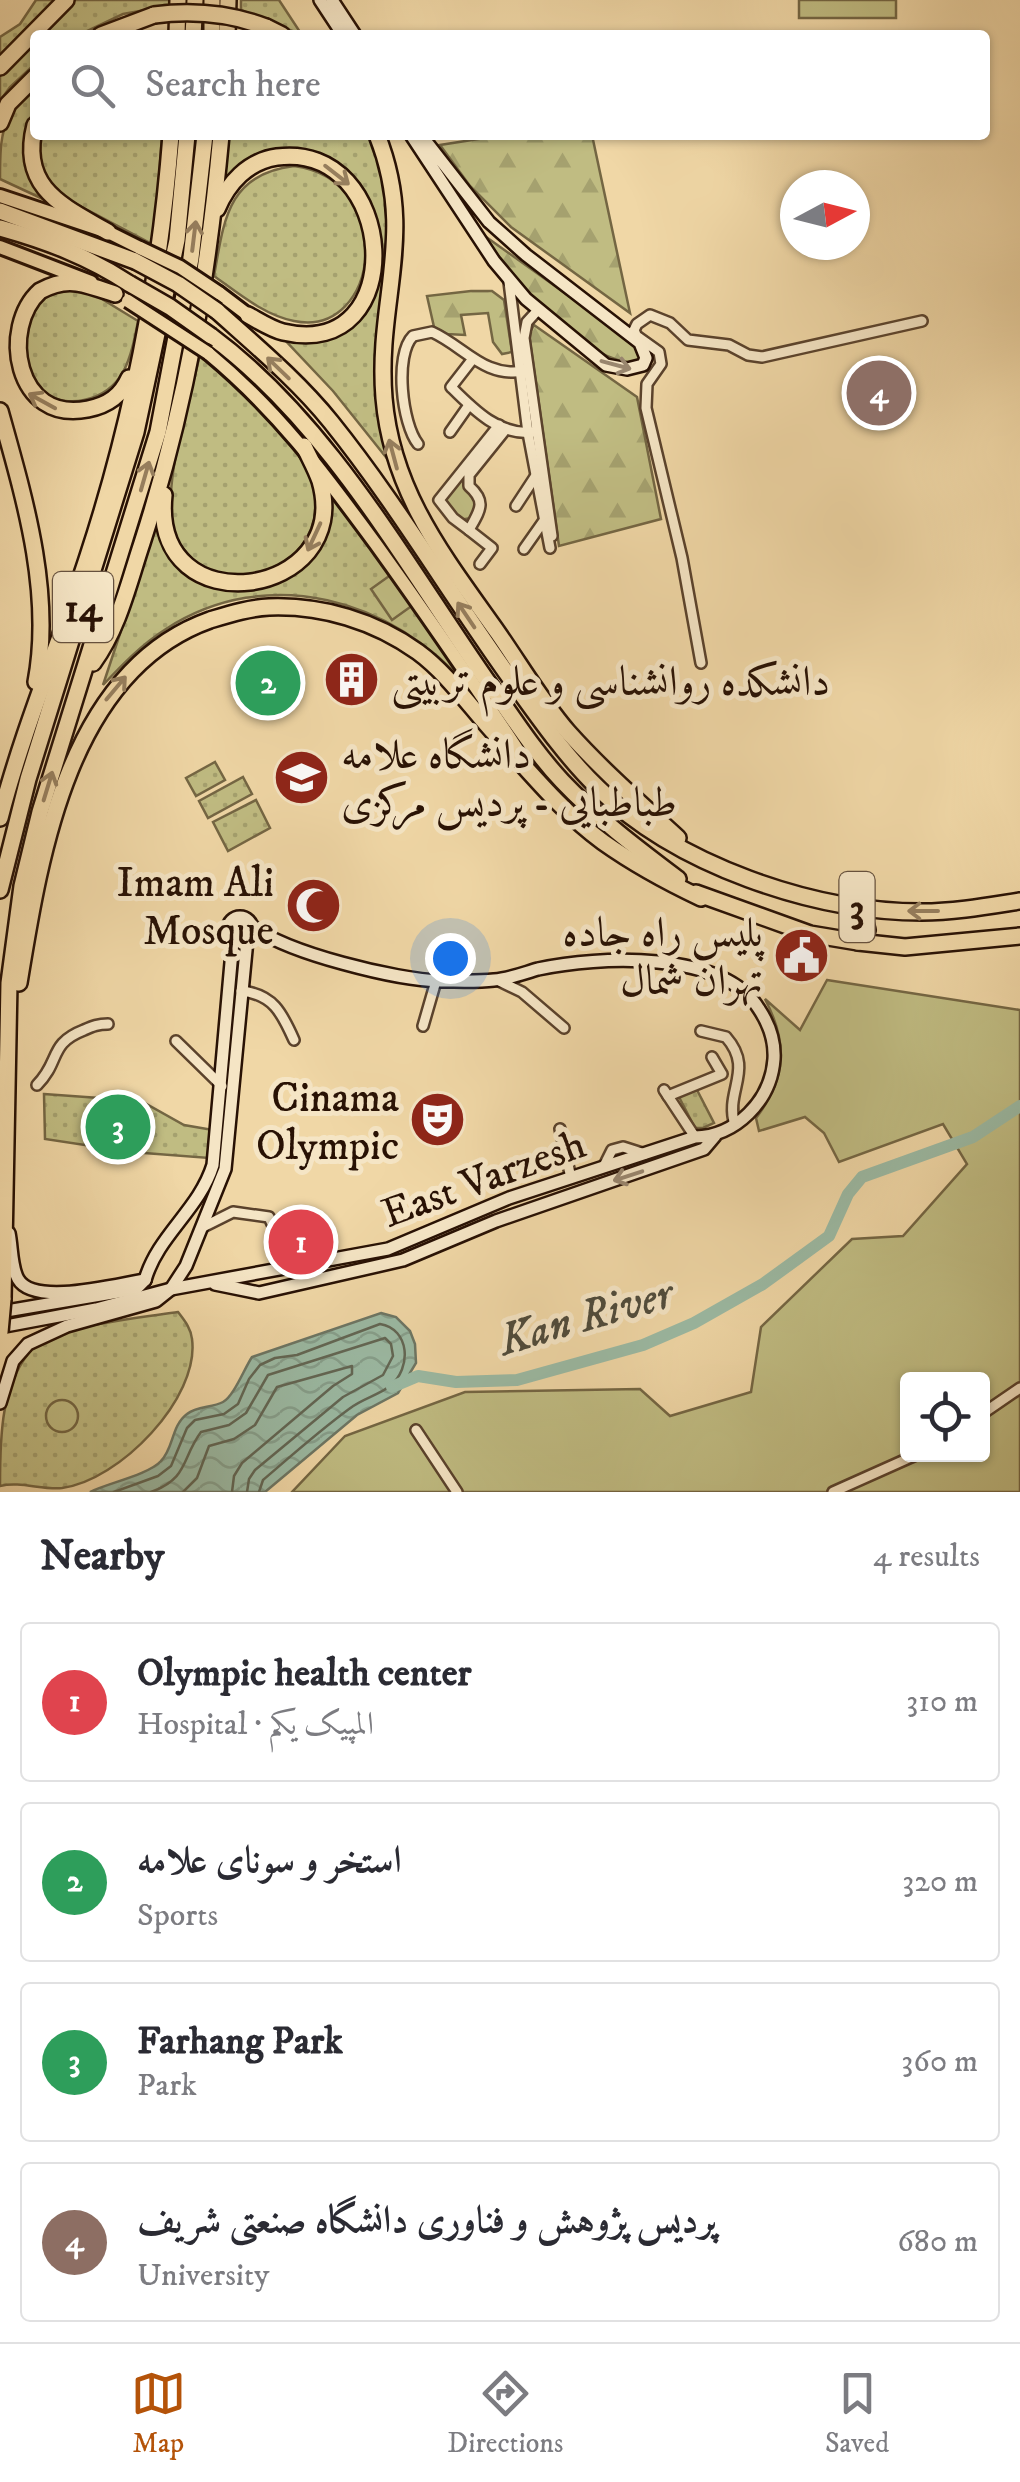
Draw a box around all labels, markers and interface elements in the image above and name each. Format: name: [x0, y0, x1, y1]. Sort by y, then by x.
search box: [30, 30, 990, 140]
icon: search: [65, 58, 120, 113]
text: Search here: [145, 61, 321, 109]
one-way arrow: [323, 164, 349, 186]
north arrow: [780, 170, 870, 260]
one-way arrow: [185, 220, 204, 252]
one-way arrow: [266, 356, 290, 380]
pin: 4: [846, 356, 912, 430]
one-way arrow: [599, 357, 631, 375]
one-way arrow: [28, 391, 57, 410]
one-way arrow: [383, 439, 402, 470]
one-way arrow: [137, 461, 155, 492]
one-way arrow: [303, 522, 322, 552]
road number: 14: [53, 572, 113, 642]
one-way arrow: [456, 602, 477, 629]
pin: 2: [236, 646, 300, 720]
building icon: دانشکده روانشناسی و علوم تربیتی: [322, 650, 382, 710]
place label: دانشکده روانشناسی و علوم تربیتی: [391, 657, 830, 717]
one-way arrow: [104, 676, 127, 701]
place label: دانشگاه علامه طباطبایی - پردیس مرکزی: [341, 728, 677, 831]
school or university icon: دانشگاه علامه طباطبایی - پردیس مرکزی: [272, 747, 332, 807]
one-way arrow: [40, 771, 58, 802]
place label: Imam Ali Mosque: [117, 858, 274, 958]
road number: 3: [840, 872, 874, 942]
mosque icon: Imam Ali Mosque: [283, 875, 343, 935]
one-way arrow: [908, 902, 940, 920]
place label: پلیس راه جاده تهران شمال: [562, 908, 765, 1008]
public building icon: پلیس راه جاده تهران شمال: [772, 925, 832, 985]
your location: [425, 933, 476, 984]
place label: Cinama Olympic: [256, 1073, 399, 1173]
pin: 3: [86, 1090, 150, 1164]
theatre icon: Cinama Olympic: [408, 1090, 468, 1150]
street label: East Varzesh: [375, 1119, 593, 1241]
one-way arrow: [612, 1168, 644, 1186]
pin: 1: [268, 1204, 334, 1280]
water label: Kan River: [490, 1266, 682, 1370]
map controls: [900, 1372, 990, 1462]
button: locate: [900, 1372, 990, 1462]
text: Nearby: [40, 1531, 164, 1583]
text: 4 results: [873, 1537, 980, 1577]
text: Olympic health center: [137, 1650, 472, 1698]
text: 1: [69, 1682, 80, 1722]
text: 310 m: [906, 1682, 978, 1722]
text: Hospital · المپیک یکم: [137, 1705, 374, 1745]
text: استخر و سونای علامه: [137, 1837, 402, 1885]
text: 2: [67, 1862, 82, 1902]
text: 320 m: [902, 1862, 978, 1902]
text: Sports: [137, 1896, 218, 1936]
text: Farhang Park: [137, 2018, 343, 2066]
text: 3: [69, 2042, 80, 2082]
text: 360 m: [901, 2042, 978, 2082]
text: Park: [137, 2066, 197, 2106]
text: پردیس پژوهش و فناوری دانشگاه صنعتی شریف: [137, 2197, 717, 2245]
text: 4: [65, 2222, 84, 2262]
text: 680 m: [897, 2222, 978, 2262]
text: University: [137, 2256, 269, 2296]
tab: Map: [131, 2366, 186, 2461]
tab: Directions: [447, 2366, 563, 2461]
tab: Saved: [825, 2366, 889, 2461]

